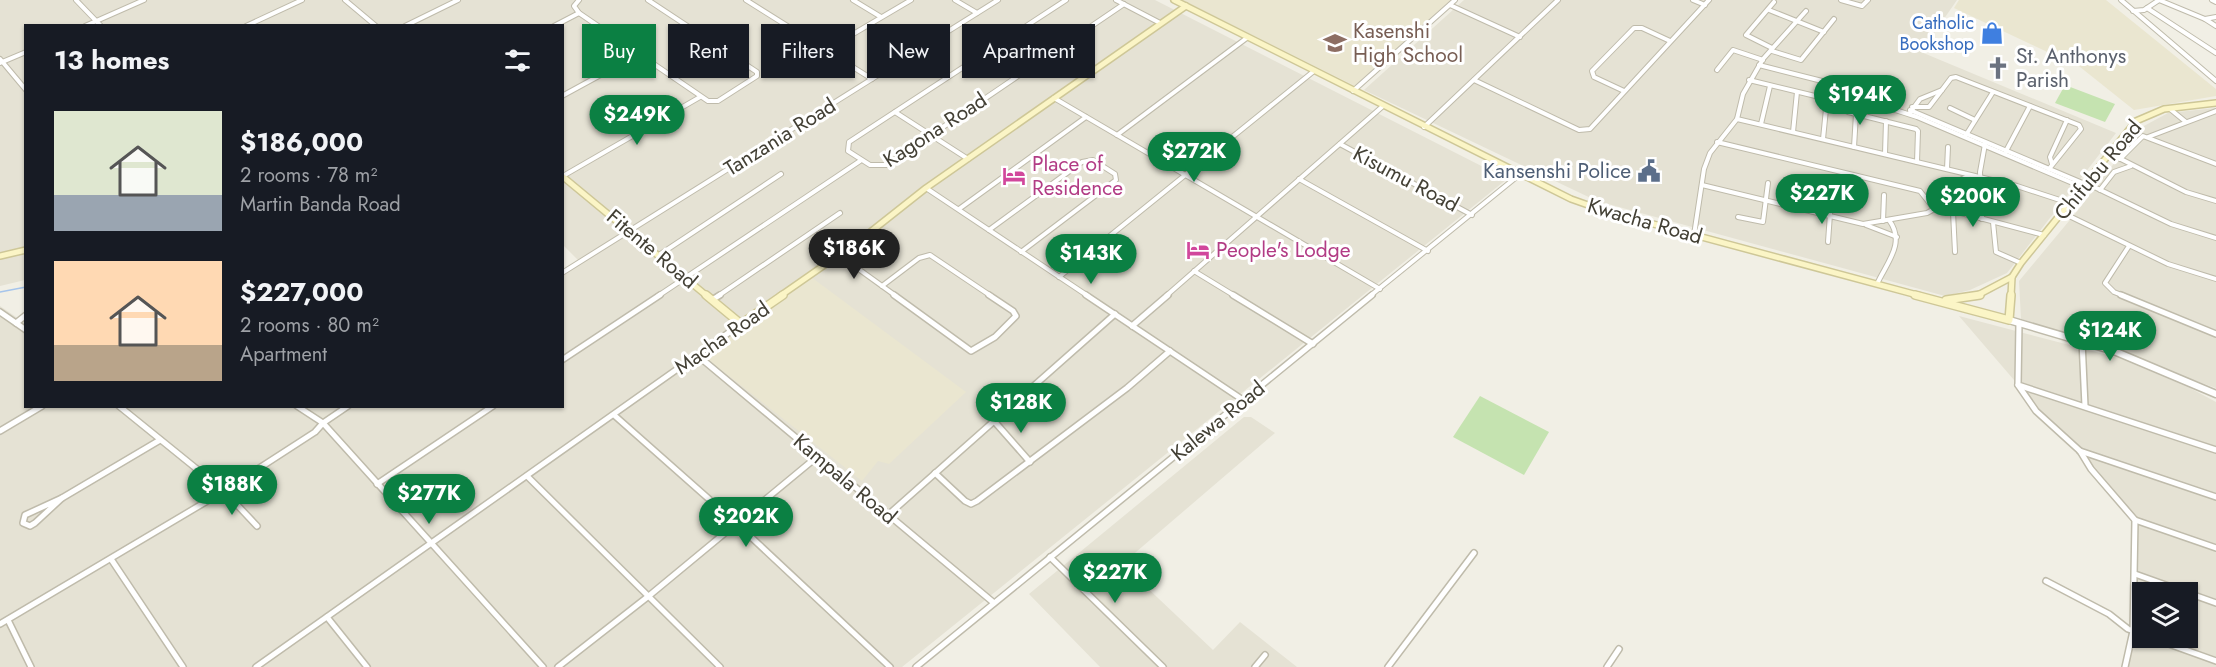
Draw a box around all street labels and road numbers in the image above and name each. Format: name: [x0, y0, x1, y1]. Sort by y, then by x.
street label: Kagona Road: [877, 85, 993, 175]
street label: Tanzania Road: [718, 91, 842, 183]
street label: Chifubu Road: [2047, 113, 2149, 227]
street label: Kisumu Road: [1348, 139, 1464, 219]
street label: Kwacha Road: [1584, 190, 1706, 252]
street label: Fitente Road: [600, 202, 704, 296]
street label: Macha Road: [668, 294, 776, 382]
street label: Kalewa Road: [1165, 374, 1271, 468]
street label: Kampala Road: [787, 427, 903, 531]

